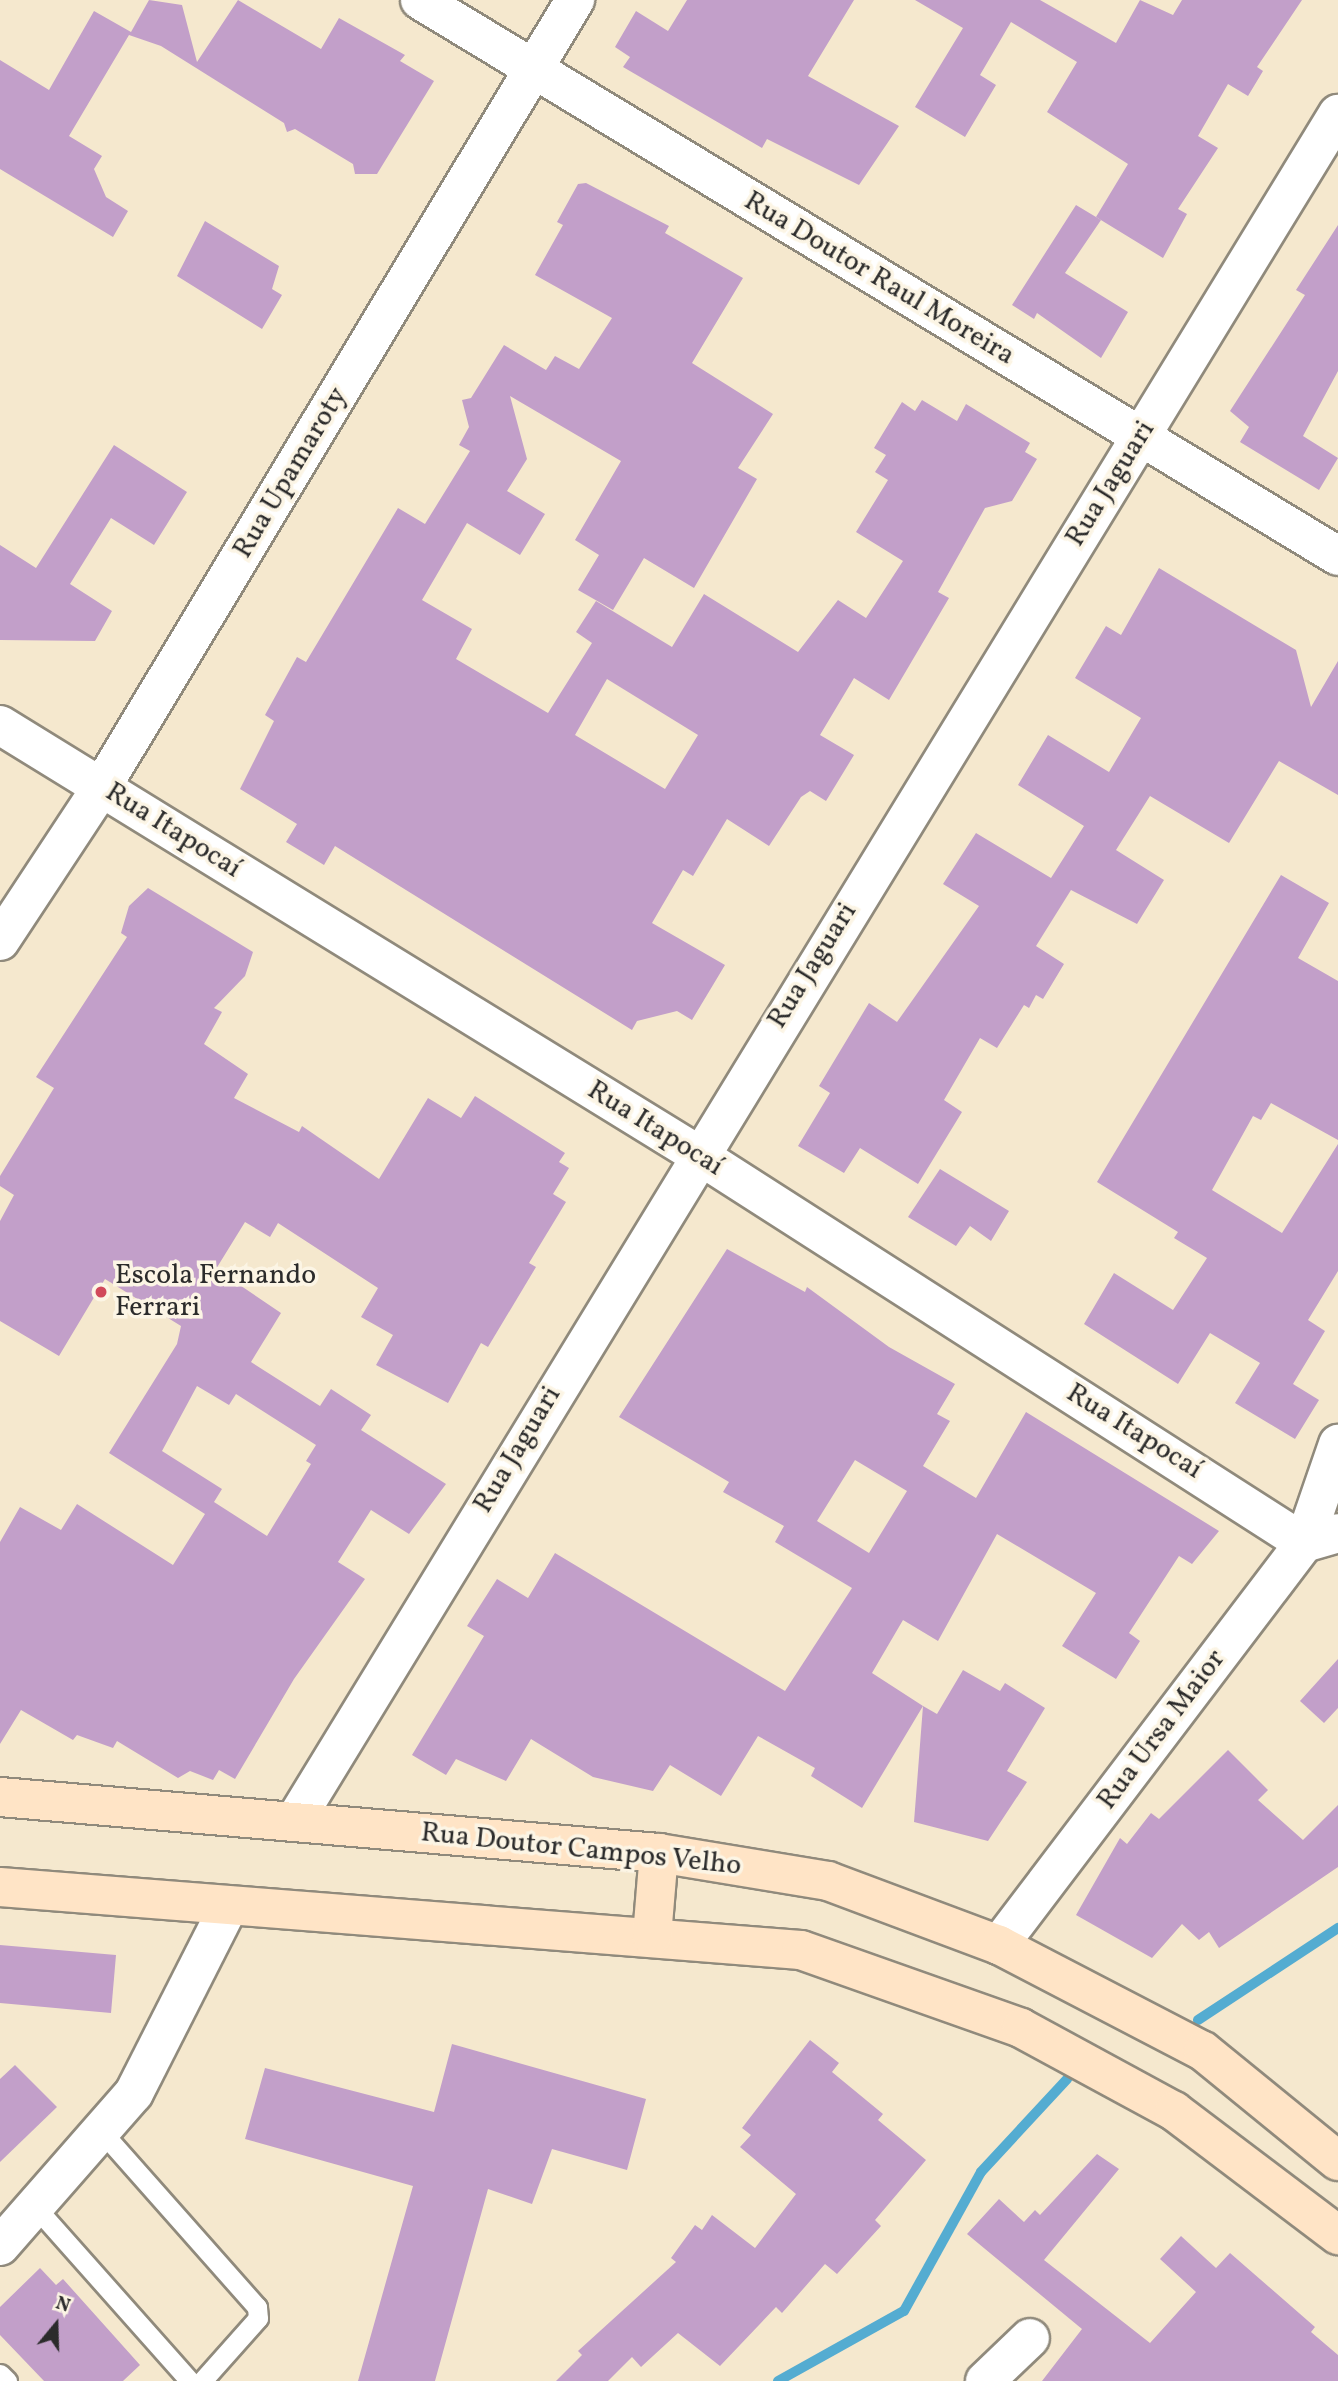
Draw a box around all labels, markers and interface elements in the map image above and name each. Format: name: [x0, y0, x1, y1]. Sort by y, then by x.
street label: Rua Doutor Raul Moreira: [738, 185, 1020, 373]
street label: Rua Upamaroty: [227, 381, 355, 565]
street label: Rua Jaguari: [1059, 415, 1163, 553]
street label: Rua Itapocaí: [99, 776, 247, 886]
street label: Rua Jaguari: [761, 897, 865, 1035]
street label: Rua Itapocaí: [581, 1074, 729, 1184]
place label: Escola Fernando Ferrari: [115, 1259, 316, 1325]
marker: Escola Fernando Ferrari: [93, 1284, 109, 1300]
street label: Rua Itapocaí: [1060, 1377, 1208, 1487]
street label: Rua Jaguari: [467, 1381, 569, 1519]
street label: Rua Ursa Maior: [1091, 1643, 1233, 1817]
street label: Rua Doutor Campos Velho: [419, 1816, 743, 1884]
north arrow: [21, 2290, 91, 2360]
text: N: [52, 2291, 74, 2320]

